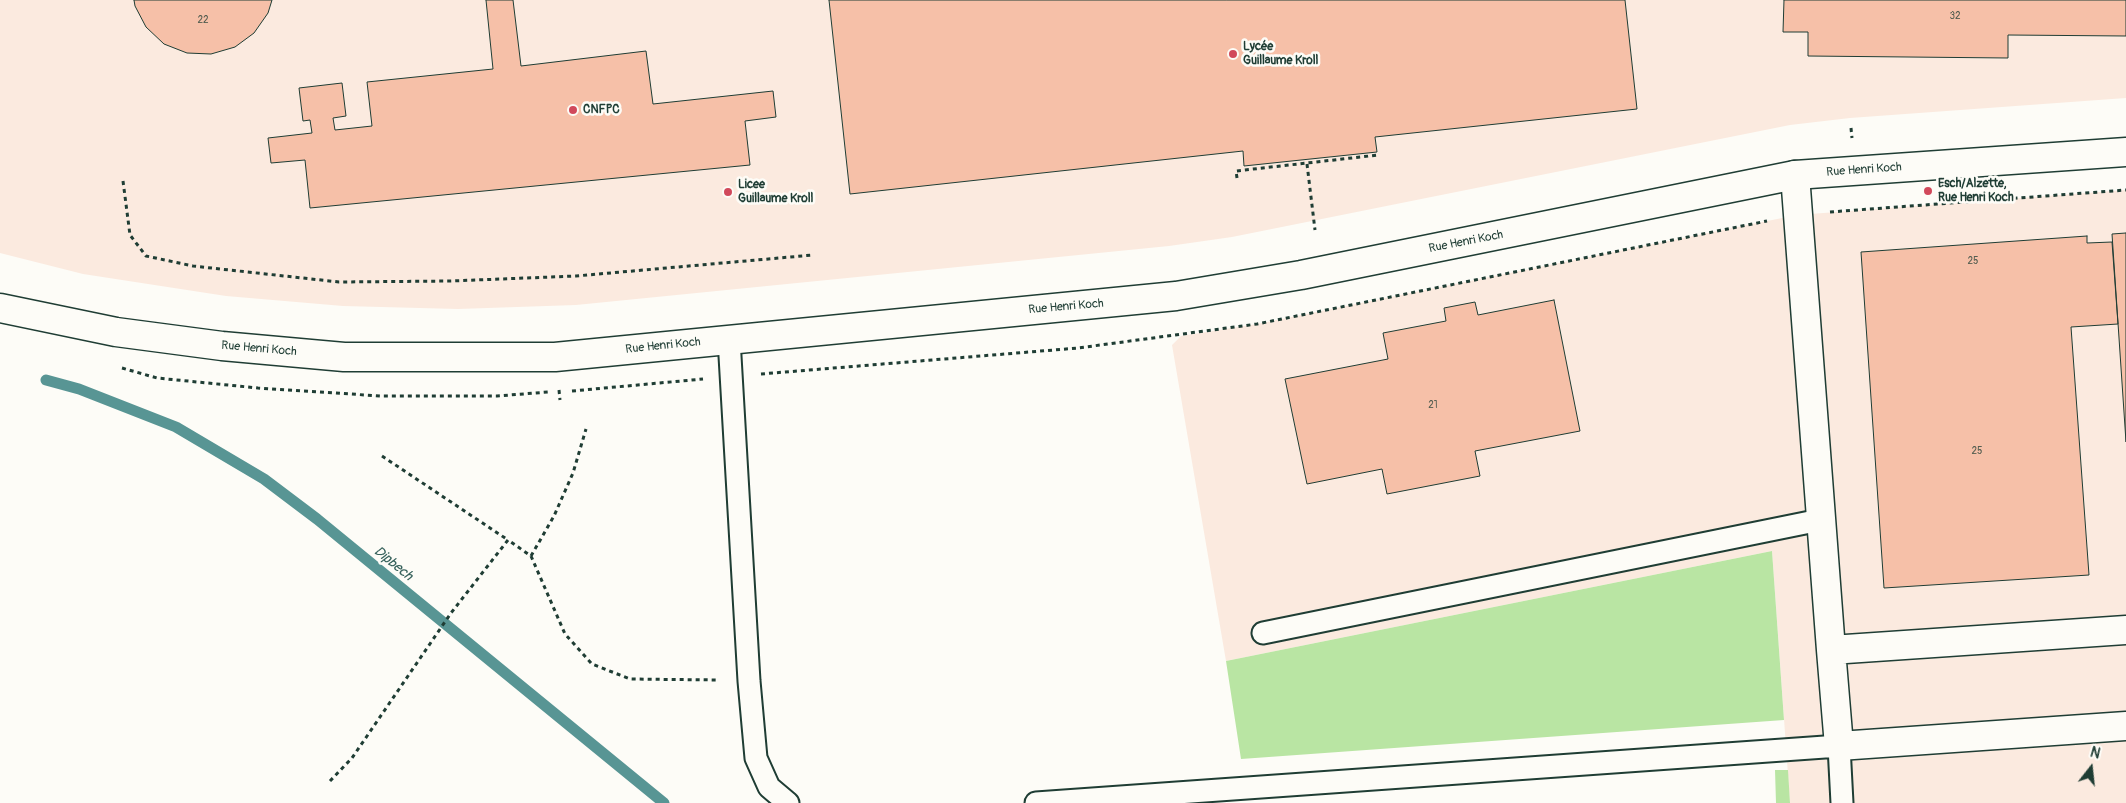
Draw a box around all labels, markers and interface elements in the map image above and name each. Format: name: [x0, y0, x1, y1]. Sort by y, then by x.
house number: 32: [1949, 10, 1961, 22]
house number: 22: [197, 14, 209, 26]
place label: Lycée Guillaume Kroll: [1243, 40, 1318, 68]
marker: Lycée Guillaume Kroll: [1227, 48, 1239, 60]
place label: CNFPC: [583, 103, 620, 117]
marker: CNFPC: [567, 104, 579, 116]
street label: Rue Henri Koch: [1826, 160, 1902, 180]
place label: Esch/Alzette, Rue Henri Koch: [1938, 177, 2014, 205]
place label: Licee Guillaume Kroll: [738, 178, 813, 206]
marker: Esch/Alzette, Rue Henri Koch: [1922, 185, 1934, 197]
marker: Licee Guillaume Kroll: [722, 186, 734, 198]
street label: Rue Henri Koch: [1428, 228, 1504, 256]
house number: 25: [1967, 255, 1979, 267]
street label: Rue Henri Koch: [1028, 297, 1104, 317]
street label: Rue Henri Koch: [625, 335, 701, 357]
street label: Rue Henri Koch: [221, 339, 297, 359]
house number: 21: [1428, 399, 1438, 411]
house number: 25: [1971, 445, 1983, 457]
water label: Dipbech: [370, 543, 416, 585]
north arrow: [2066, 743, 2116, 793]
text: N: [2088, 744, 2102, 763]

